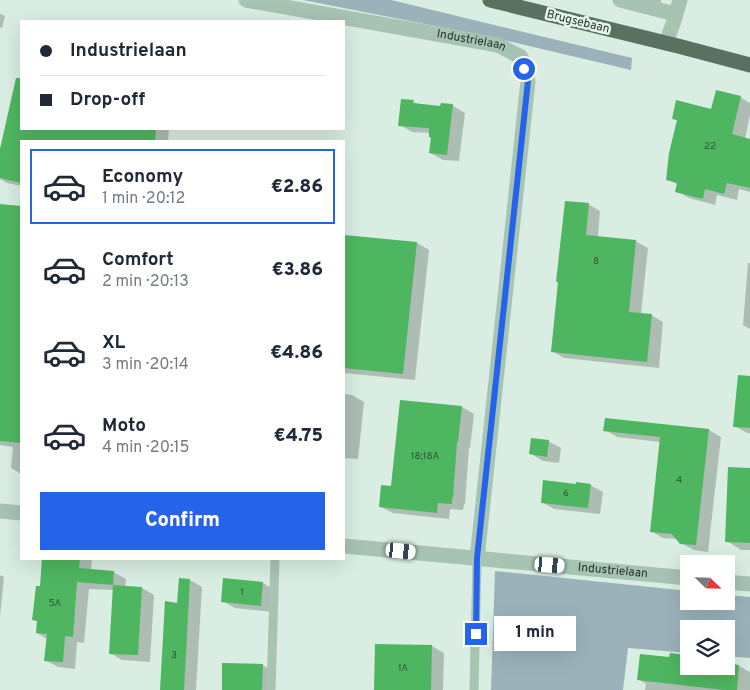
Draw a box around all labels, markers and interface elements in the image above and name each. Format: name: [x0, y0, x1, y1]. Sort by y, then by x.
street label: Brugsebaan: [545, 6, 611, 38]
street label: Industrielaan: [435, 26, 509, 56]
text: Industrielaan: [70, 39, 187, 63]
route start: [513, 58, 535, 80]
text: Drop-off: [70, 88, 145, 112]
house number: 22: [704, 140, 716, 153]
icon: car: [42, 164, 87, 209]
text: Economy: [102, 165, 183, 189]
text: €2.86: [271, 175, 323, 199]
text: 1 min · 20:12: [102, 189, 185, 209]
icon: car: [42, 247, 87, 292]
text: Comfort: [102, 248, 174, 272]
house number: 8: [593, 255, 599, 268]
text: €3.86: [271, 258, 323, 282]
text: 2 min · 20:13: [102, 272, 189, 292]
icon: car: [42, 330, 87, 375]
text: XL: [102, 331, 125, 355]
text: €4.86: [270, 341, 323, 365]
text: 3 min · 20:14: [102, 355, 189, 375]
icon: car: [42, 413, 87, 458]
text: Moto: [102, 414, 146, 438]
text: €4.75: [273, 424, 323, 448]
text: 4 min · 20:15: [102, 438, 189, 458]
house number: 18;18A: [411, 450, 440, 463]
house number: 4: [676, 474, 682, 487]
house number: 6: [563, 487, 569, 500]
button: Confirm: [40, 492, 325, 550]
car: [385, 542, 416, 560]
north arrow: [680, 555, 735, 610]
map controls: [680, 555, 735, 675]
car: [534, 556, 565, 574]
street label: Industrielaan: [577, 560, 649, 582]
house number: 1: [240, 586, 244, 599]
house number: 5A: [49, 597, 62, 610]
callout: 1 min: [494, 616, 576, 652]
button: layers: [680, 620, 735, 675]
route end: [465, 623, 487, 645]
text: 1 min: [515, 623, 555, 643]
house number: 3: [171, 649, 177, 662]
house number: 1A: [398, 662, 408, 675]

